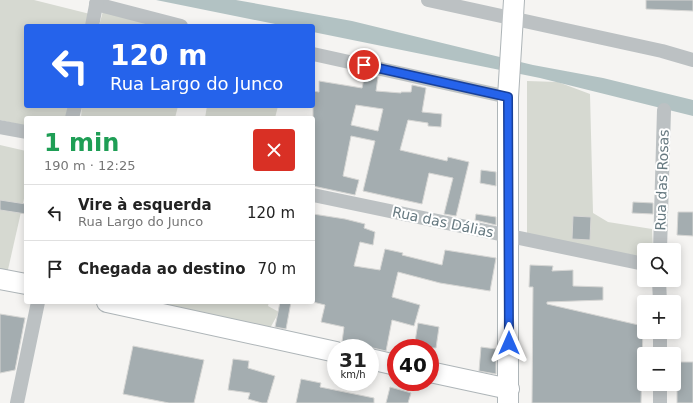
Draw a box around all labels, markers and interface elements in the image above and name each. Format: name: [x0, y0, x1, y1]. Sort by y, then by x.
text: 120 m: [110, 39, 207, 72]
icon: left: [44, 40, 96, 92]
pin: [347, 48, 381, 82]
icon: arrive: [353, 54, 375, 76]
text: Rua Largo do Junco: [110, 73, 283, 94]
text: 1 min: [44, 129, 119, 157]
button: close: [253, 129, 295, 171]
street label: Rua das Rosas: [652, 129, 672, 231]
text: 190 m · 12:25: [44, 158, 135, 173]
text: Vire à esquerda: [78, 196, 212, 214]
icon: left: [44, 202, 66, 224]
street label: Rua das Dálias: [391, 203, 495, 241]
text: 120 m: [247, 204, 295, 222]
text: Rua Largo do Junco: [78, 214, 203, 229]
map controls: [637, 243, 681, 391]
button: search: [637, 243, 681, 287]
icon: arrive: [44, 258, 66, 280]
text: Chegada ao destino: [78, 260, 246, 278]
text: 70 m: [258, 260, 296, 278]
button: +: [637, 295, 681, 339]
position arrow: [488, 322, 530, 364]
speed limit sign: 40: [387, 339, 439, 391]
button: −: [637, 347, 681, 391]
text: 31: [339, 348, 367, 372]
text: km/h: [340, 369, 366, 380]

